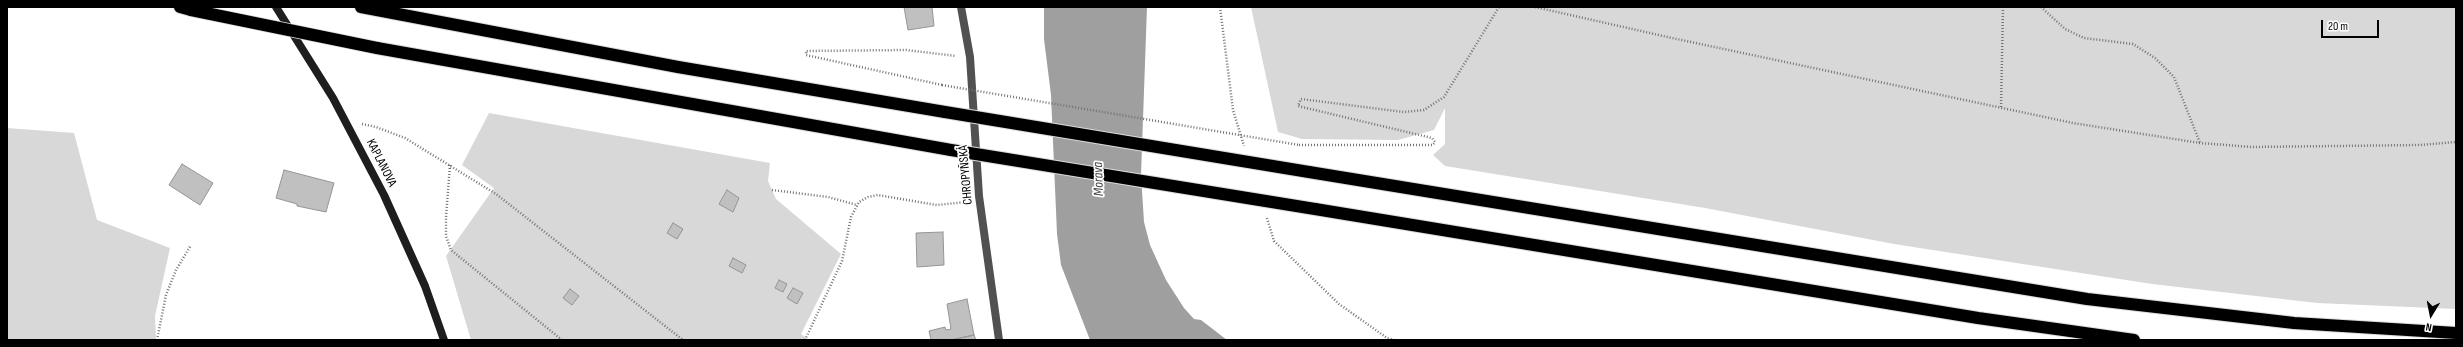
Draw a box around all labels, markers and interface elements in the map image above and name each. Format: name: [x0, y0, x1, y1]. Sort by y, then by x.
scale bar: [2323, 12, 2381, 38]
text: 20 m: [2328, 19, 2348, 34]
street label: KAPLANOVA: [362, 137, 400, 189]
street label: CHROPYŇSKÁ: [956, 145, 976, 205]
water label: Morava: [1090, 162, 1108, 196]
north arrow: [2411, 295, 2451, 335]
text: N: [2425, 320, 2433, 334]

